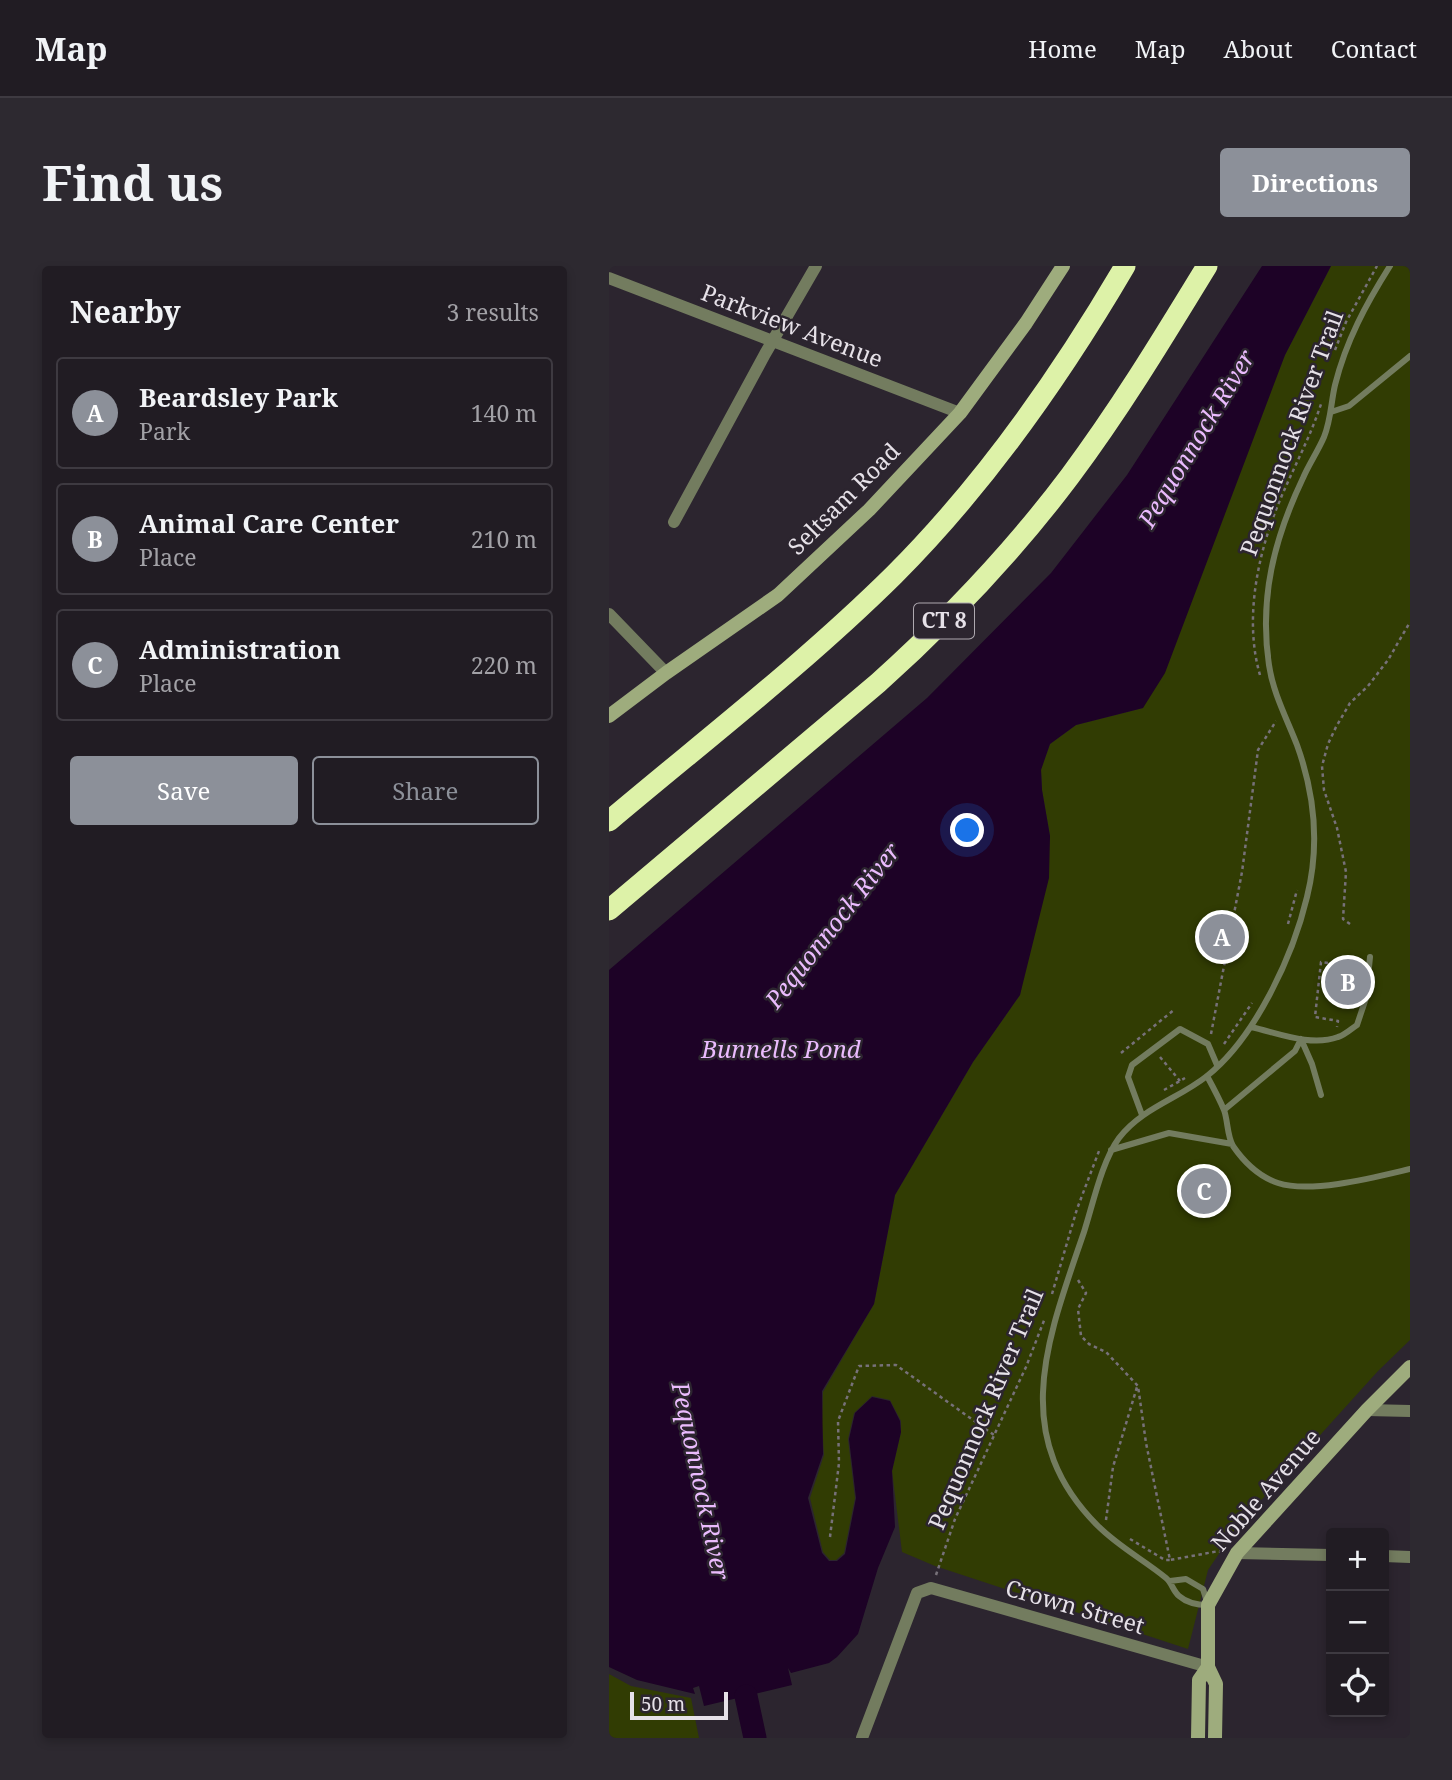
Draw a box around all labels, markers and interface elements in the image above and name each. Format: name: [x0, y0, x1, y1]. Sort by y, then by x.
text: Map: [35, 26, 108, 71]
text: Home: [1028, 32, 1097, 65]
text: Map: [1135, 32, 1186, 65]
text: About: [1224, 32, 1293, 65]
text: Contact: [1331, 32, 1417, 65]
button: Directions: [1220, 148, 1410, 217]
text: Find us: [42, 149, 223, 215]
street label: Parkview Avenue: [697, 276, 888, 374]
text: Nearby: [70, 291, 181, 332]
text: 3 results: [446, 296, 539, 328]
street label: Pequonnock River Trail: [1232, 306, 1350, 560]
water label: Pequonnock River: [1129, 343, 1262, 534]
text: Beardsley Park: [139, 379, 338, 415]
text: A: [86, 397, 104, 429]
text: 140 m: [471, 397, 537, 429]
text: Park: [139, 415, 190, 447]
street label: Seltsam Road: [780, 435, 906, 561]
text: Animal Care Center: [139, 505, 399, 541]
text: B: [87, 523, 103, 555]
text: 210 m: [471, 523, 537, 555]
text: Place: [139, 541, 197, 573]
road number: CT 8: [914, 604, 974, 638]
text: Administration: [139, 631, 341, 667]
text: C: [87, 649, 103, 681]
text: 220 m: [471, 649, 537, 681]
text: Place: [139, 667, 197, 699]
button: Save: [70, 756, 298, 825]
button: Share: [312, 756, 539, 825]
your location: [950, 813, 984, 847]
water label: Pequonnock River: [756, 835, 907, 1015]
pin: A: [1199, 911, 1245, 963]
pin: B: [1325, 956, 1371, 1008]
water label: Bunnells Pond: [700, 1032, 861, 1065]
pin: C: [1181, 1165, 1227, 1217]
street label: Pequonnock River Trail: [920, 1283, 1050, 1534]
water label: Pequonnock River: [664, 1378, 739, 1583]
street label: Noble Avenue: [1203, 1421, 1327, 1557]
map controls: [1326, 1528, 1389, 1717]
button: +: [1326, 1528, 1389, 1591]
street label: Crown Street: [1002, 1571, 1148, 1641]
button: −: [1326, 1591, 1389, 1654]
button: locate: [1326, 1654, 1389, 1717]
scale bar: [630, 1689, 728, 1721]
text: 50 m: [641, 1691, 685, 1717]

